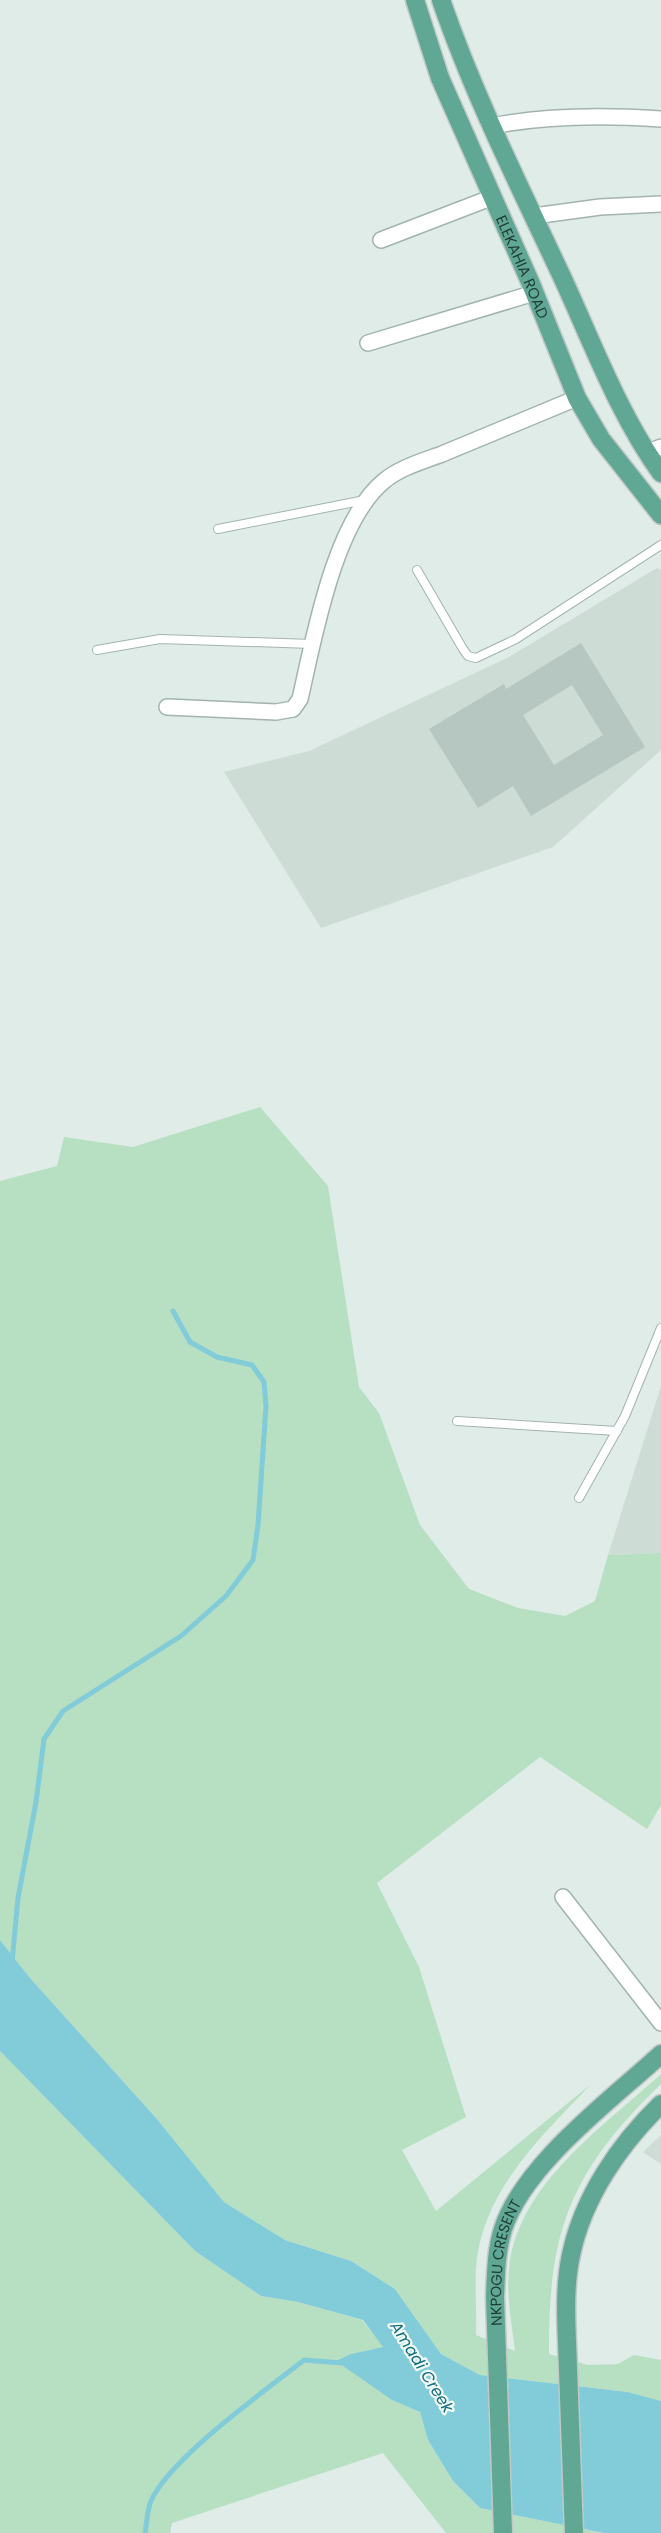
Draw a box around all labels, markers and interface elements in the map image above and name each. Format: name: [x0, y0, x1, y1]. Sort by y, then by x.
street label: ELEKAHIA ROAD: [491, 212, 554, 322]
street label: NKPOGU CRESENT: [484, 2195, 526, 2326]
water label: Amadi Creek: [384, 2316, 460, 2418]

